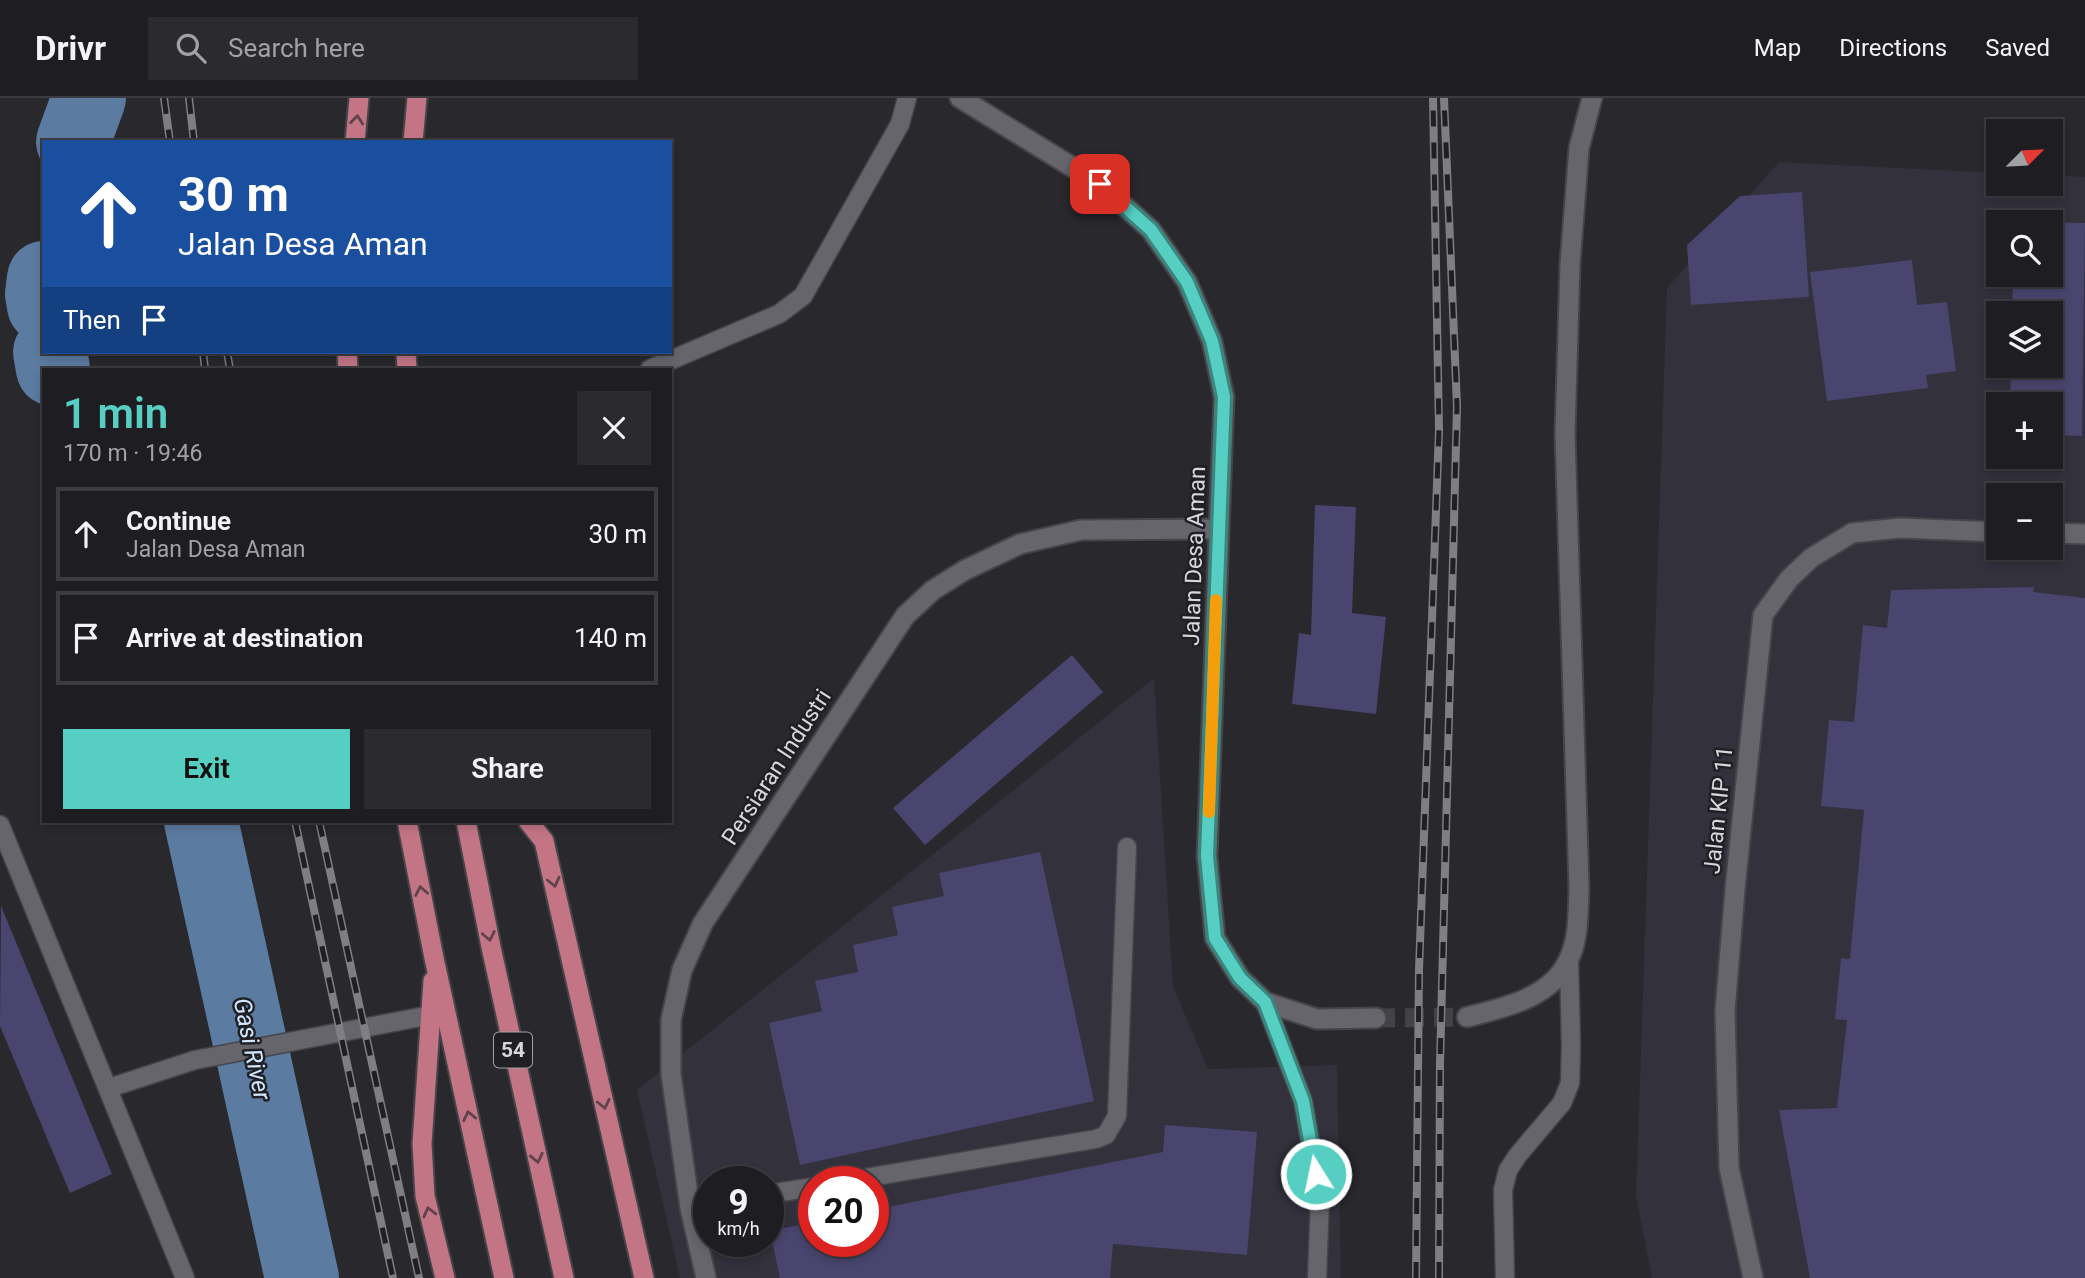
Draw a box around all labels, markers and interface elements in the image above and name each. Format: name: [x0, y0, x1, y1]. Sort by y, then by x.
search box: [148, 17, 638, 80]
text: Drivr: [35, 29, 106, 68]
icon: search: [172, 29, 210, 67]
text: Search here: [228, 33, 365, 63]
text: Map: [1754, 34, 1801, 62]
text: Directions: [1839, 34, 1947, 62]
text: Saved: [1985, 34, 2050, 62]
one-way arrow: [349, 114, 364, 125]
north arrow: [1986, 119, 2063, 196]
map controls: [1986, 119, 2063, 560]
pin: [1070, 154, 1130, 214]
icon: arrive: [1081, 165, 1119, 203]
text: 30 m: [178, 166, 289, 223]
icon: ahead: [63, 168, 154, 259]
button: search: [1986, 210, 2063, 287]
text: Jalan Desa Aman: [178, 225, 428, 263]
icon: arrive: [135, 301, 173, 339]
button: layers: [1986, 301, 2063, 378]
text: Then: [63, 305, 121, 335]
text: 1 min: [63, 389, 168, 438]
button: close: [577, 391, 651, 465]
button: +: [1986, 392, 2063, 469]
text: 170 m · 19:46: [63, 440, 202, 467]
street label: Jalan Desa Aman: [1178, 466, 1211, 646]
button: −: [1986, 483, 2063, 560]
text: Continue: [126, 506, 231, 536]
icon: ahead: [67, 515, 105, 553]
text: 30 m: [589, 519, 647, 549]
text: Jalan Desa Aman: [126, 536, 305, 563]
icon: arrive: [67, 619, 105, 657]
text: Arrive at destination: [126, 623, 363, 653]
text: 140 m: [574, 623, 647, 653]
street label: Persiaran Industri: [716, 684, 837, 850]
button: Exit: [63, 729, 350, 809]
button: Share: [364, 729, 651, 809]
street label: Jalan KIP 11: [1698, 745, 1739, 875]
one-way arrow: [545, 876, 560, 888]
one-way arrow: [414, 885, 429, 897]
one-way arrow: [480, 930, 495, 942]
water label: Gasi River: [228, 995, 277, 1104]
road number: 54: [494, 1032, 532, 1068]
one-way arrow: [596, 1098, 610, 1110]
one-way arrow: [462, 1110, 477, 1122]
position arrow: [1279, 1137, 1353, 1211]
one-way arrow: [529, 1152, 544, 1164]
speed limit sign: 20: [798, 1166, 889, 1257]
text: 9: [728, 1182, 749, 1223]
one-way arrow: [423, 1206, 437, 1218]
text: km/h: [717, 1218, 760, 1239]

